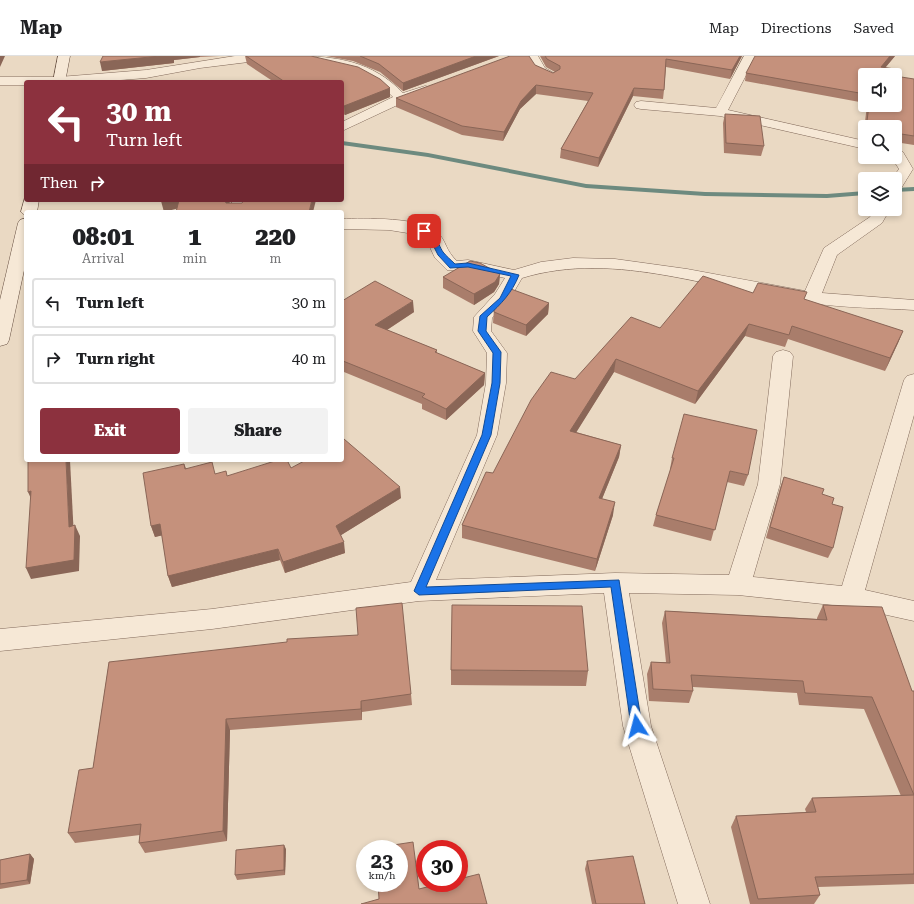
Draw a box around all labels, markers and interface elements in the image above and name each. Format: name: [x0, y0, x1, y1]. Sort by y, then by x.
text: Map: [20, 16, 62, 39]
text: Map: [709, 20, 739, 36]
text: Directions: [761, 20, 831, 36]
text: Saved: [853, 20, 894, 36]
map controls: [858, 68, 902, 216]
button: sound: [858, 68, 902, 112]
text: 30 m: [106, 95, 171, 128]
icon: left: [40, 96, 92, 148]
button: search: [858, 120, 902, 164]
text: Turn left: [106, 129, 182, 150]
icon: right: [86, 172, 108, 194]
button: layers: [858, 172, 902, 216]
text: Then: [40, 174, 78, 192]
pin: [407, 214, 441, 248]
icon: arrive: [413, 220, 435, 242]
text: 08:01: [72, 223, 134, 251]
text: 1: [188, 223, 201, 251]
text: 220: [255, 223, 296, 251]
text: Arrival: [82, 251, 124, 266]
text: min: [182, 251, 207, 266]
text: m: [269, 251, 281, 266]
icon: left: [42, 292, 64, 314]
text: Turn left: [76, 294, 144, 312]
text: 30 m: [292, 294, 326, 312]
icon: right: [42, 348, 64, 370]
text: Turn right: [76, 350, 155, 368]
text: 40 m: [292, 350, 326, 368]
button: Exit: [40, 408, 180, 454]
button: Share: [188, 408, 328, 454]
position arrow: [616, 705, 658, 747]
speed limit sign: 30: [416, 840, 468, 892]
text: 23: [371, 849, 393, 873]
text: km/h: [369, 870, 395, 881]

